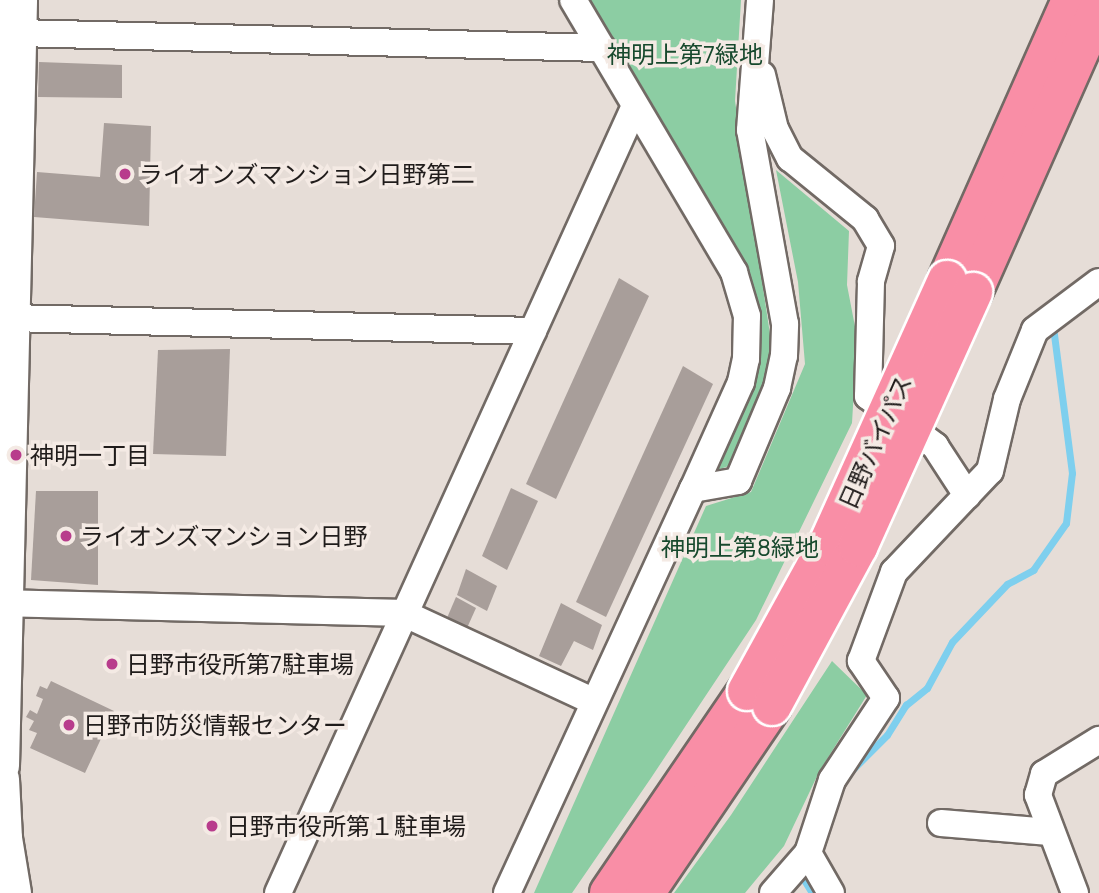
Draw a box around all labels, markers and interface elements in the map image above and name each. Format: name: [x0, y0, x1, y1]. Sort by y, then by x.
park label: 神明上第7緑地: [607, 40, 763, 68]
place label: ライオンズマンション日野第二: [139, 160, 475, 188]
marker: ライオンズマンション日野第二: [117, 166, 133, 182]
street label: 日野バイパス: [833, 370, 917, 514]
place label: 神明一丁目: [30, 441, 150, 469]
marker: 神明一丁目: [8, 447, 24, 463]
place label: ライオンズマンション日野: [80, 522, 368, 550]
marker: ライオンズマンション日野: [58, 528, 74, 544]
park label: 神明上第8緑地: [661, 533, 819, 561]
place label: 日野市役所第7駐車場: [126, 650, 354, 678]
marker: 日野市役所第7駐車場: [104, 656, 120, 672]
place label: 日野市防災情報センター: [83, 711, 347, 739]
marker: 日野市防災情報センター: [61, 717, 77, 733]
place label: 日野市役所第１駐車場: [226, 812, 466, 840]
marker: 日野市役所第１駐車場: [204, 818, 220, 834]

